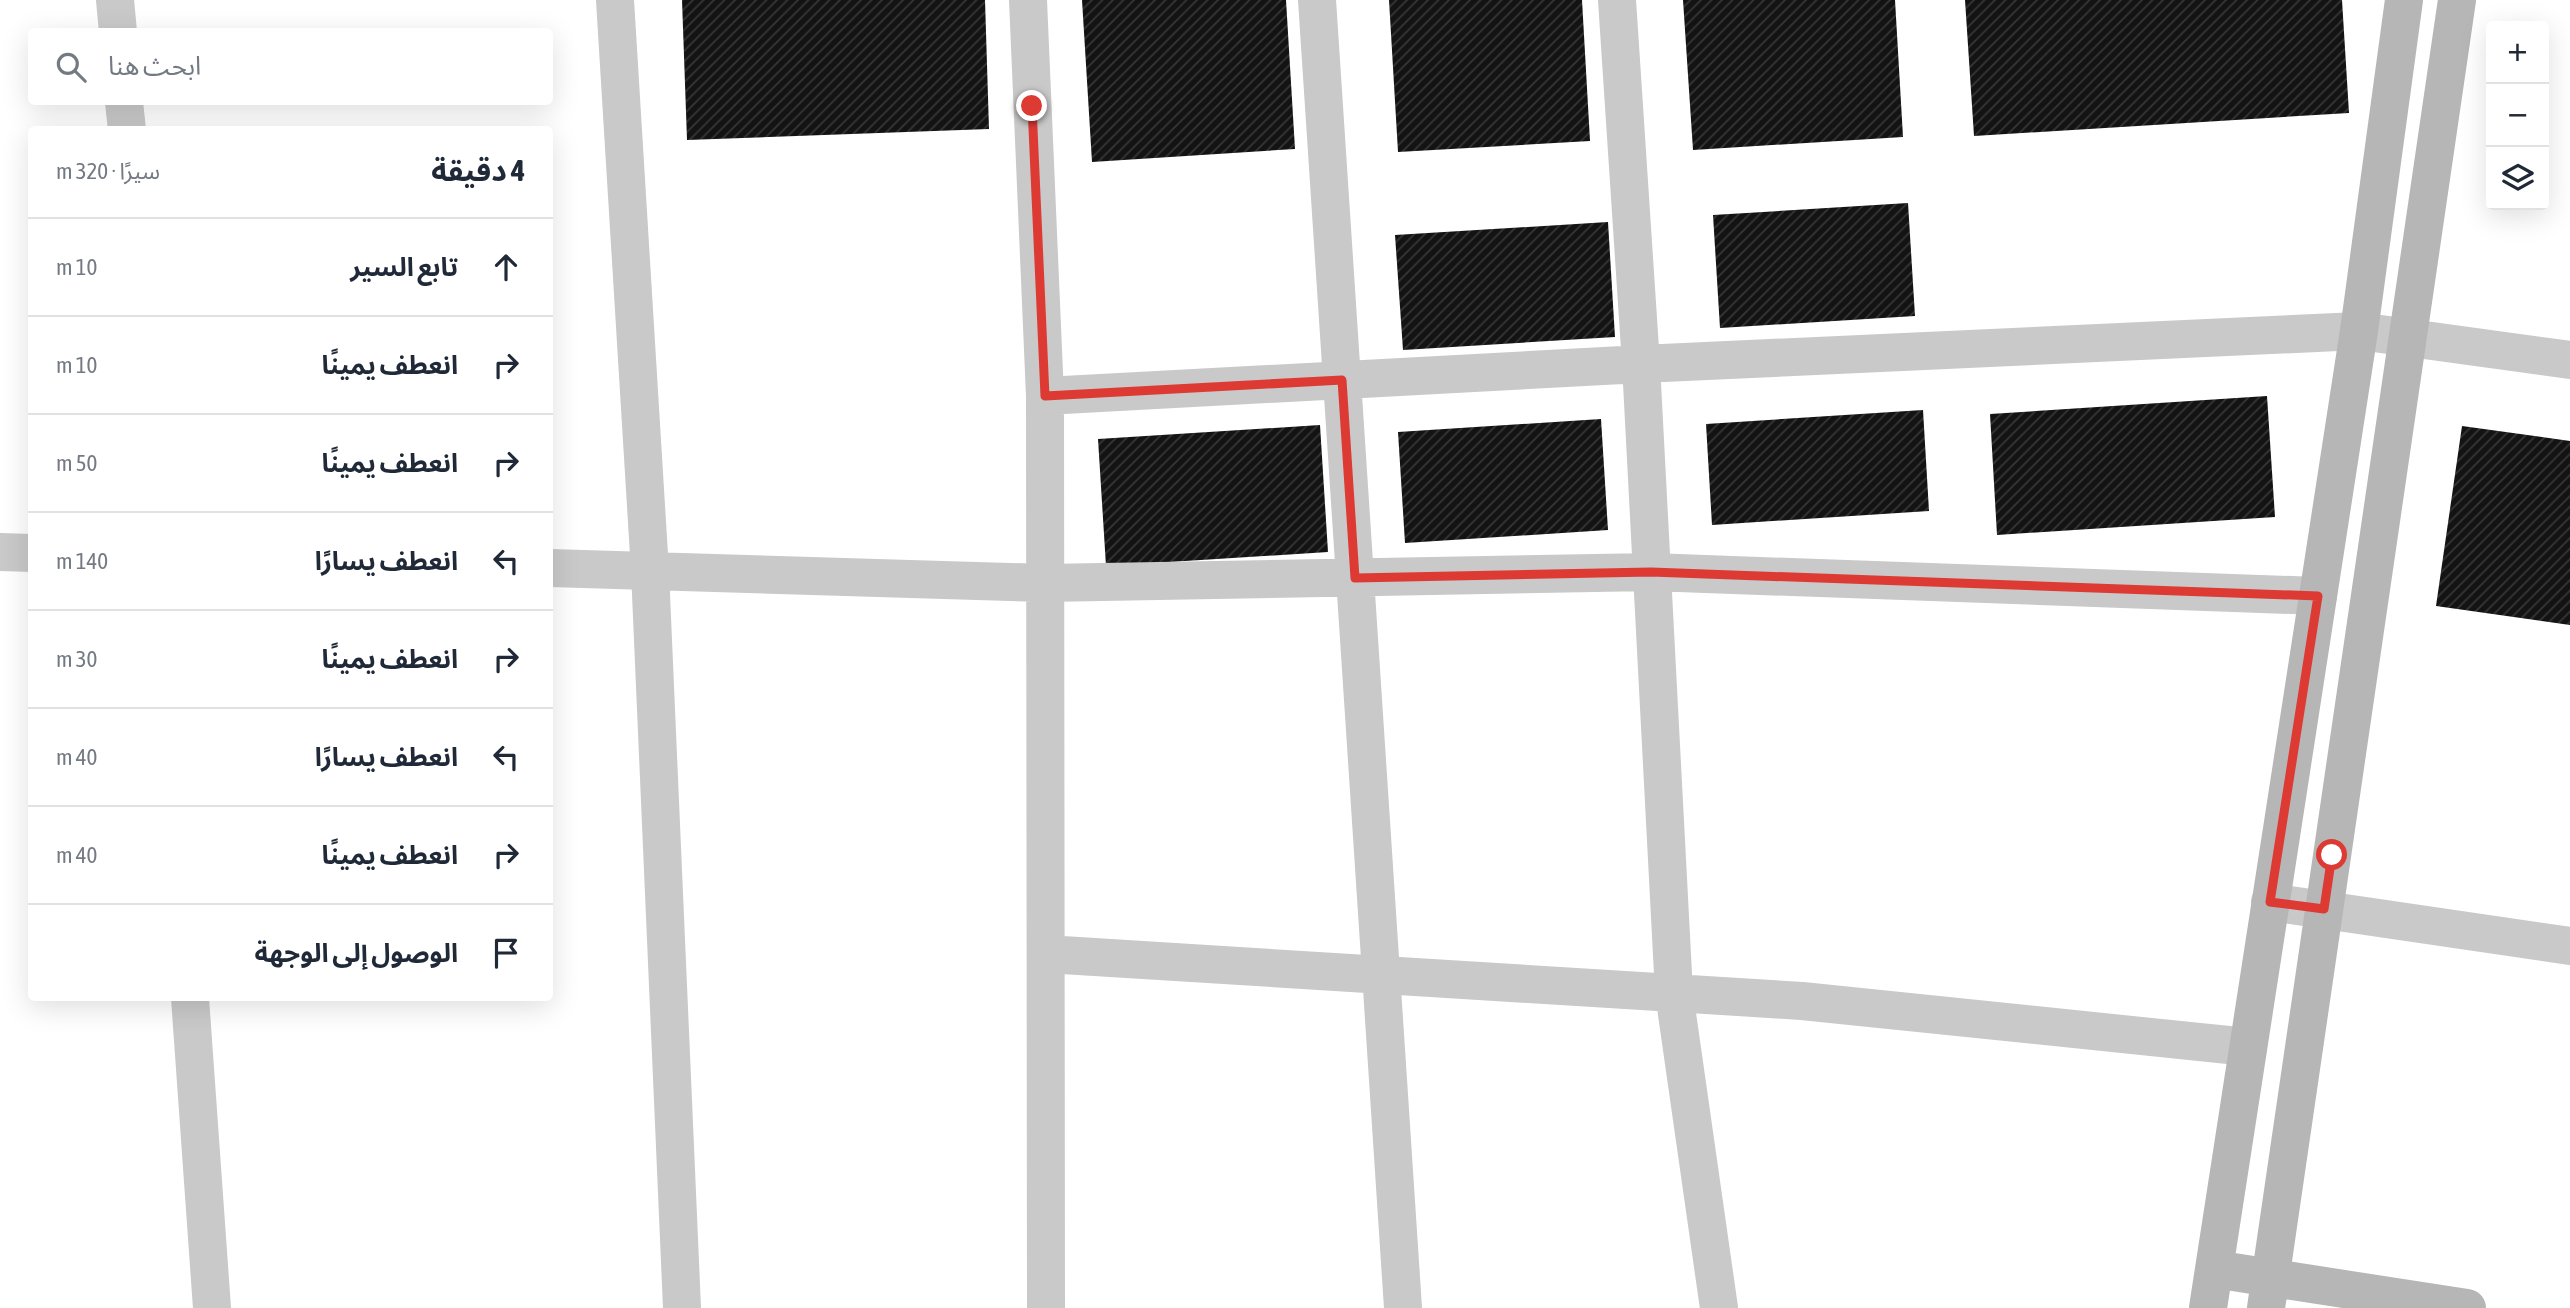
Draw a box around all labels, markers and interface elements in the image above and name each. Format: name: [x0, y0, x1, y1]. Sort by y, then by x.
map controls: [2486, 21, 2549, 210]
button: +: [2486, 21, 2549, 84]
search box: [28, 28, 553, 105]
icon: search: [52, 48, 90, 86]
text: ابحث هنا: [108, 51, 201, 81]
button: −: [2486, 84, 2549, 147]
route end: [1016, 90, 1047, 121]
button: layers: [2486, 147, 2549, 210]
text: 4 دقيقة: [431, 153, 525, 187]
text: سيرًا · 320 m: [56, 158, 160, 184]
icon: ahead: [487, 248, 525, 286]
text: تابع السير: [350, 252, 458, 282]
text: 10 m: [56, 254, 97, 280]
icon: right: [487, 346, 525, 384]
text: انعطف يمينًا: [321, 350, 458, 380]
text: 10 m: [56, 352, 97, 378]
icon: right: [487, 444, 525, 482]
text: انعطف يمينًا: [321, 448, 458, 478]
text: 50 m: [56, 450, 97, 476]
icon: left: [487, 542, 525, 580]
text: انعطف يسارًا: [315, 546, 458, 576]
text: 140 m: [56, 548, 108, 574]
icon: right: [487, 640, 525, 678]
text: انعطف يمينًا: [321, 644, 458, 674]
text: 30 m: [56, 646, 97, 672]
icon: left: [487, 738, 525, 776]
text: انعطف يسارًا: [315, 742, 458, 772]
text: 40 m: [56, 744, 97, 770]
icon: right: [487, 836, 525, 874]
route start: [2316, 839, 2347, 870]
text: انعطف يمينًا: [321, 840, 458, 870]
text: 40 m: [56, 842, 97, 868]
icon: arrive: [487, 934, 525, 972]
text: الوصول إلى الوجهة: [255, 938, 458, 968]

